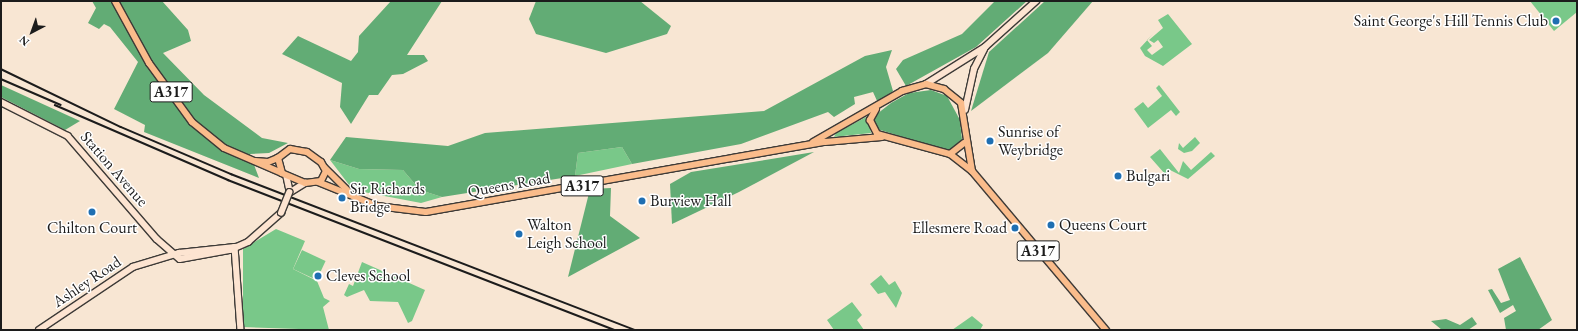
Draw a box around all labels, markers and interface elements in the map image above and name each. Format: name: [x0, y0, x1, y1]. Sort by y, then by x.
place label: Saint George's Hill Tennis Club: [1354, 11, 1548, 31]
north arrow: [12, 12, 52, 52]
marker: Saint George's Hill Tennis Club: [1551, 16, 1561, 26]
text: N: [16, 33, 32, 49]
road number: A317: [149, 79, 193, 105]
place label: Sunrise of Weybridge: [998, 122, 1063, 160]
street label: Station Avenue: [76, 128, 152, 210]
marker: Sunrise of Weybridge: [985, 136, 995, 146]
place label: Bulgari: [1126, 166, 1170, 186]
street label: Queens Road: [466, 168, 552, 202]
marker: Bulgari: [1113, 171, 1123, 181]
road number: A317: [560, 173, 604, 199]
place label: Sir Richards Bridge: [350, 179, 425, 217]
place label: Burview Hall: [650, 191, 732, 211]
marker: Sir Richards Bridge: [337, 193, 347, 203]
marker: Burview Hall: [637, 196, 647, 206]
marker: Chilton Court: [87, 207, 97, 217]
place label: Walton Leigh School: [527, 215, 607, 253]
place label: Queens Court: [1059, 215, 1147, 235]
place label: Chilton Court: [47, 218, 137, 238]
place label: Ellesmere Road: [912, 218, 1007, 238]
marker: Queens Court: [1046, 220, 1056, 230]
marker: Ellesmere Road: [1010, 223, 1020, 233]
marker: Walton Leigh School: [514, 229, 524, 239]
road number: A317: [1016, 238, 1060, 264]
street label: Ashley Road: [49, 252, 125, 312]
place label: Cleves School: [326, 266, 410, 286]
marker: Cleves School: [313, 271, 323, 281]

